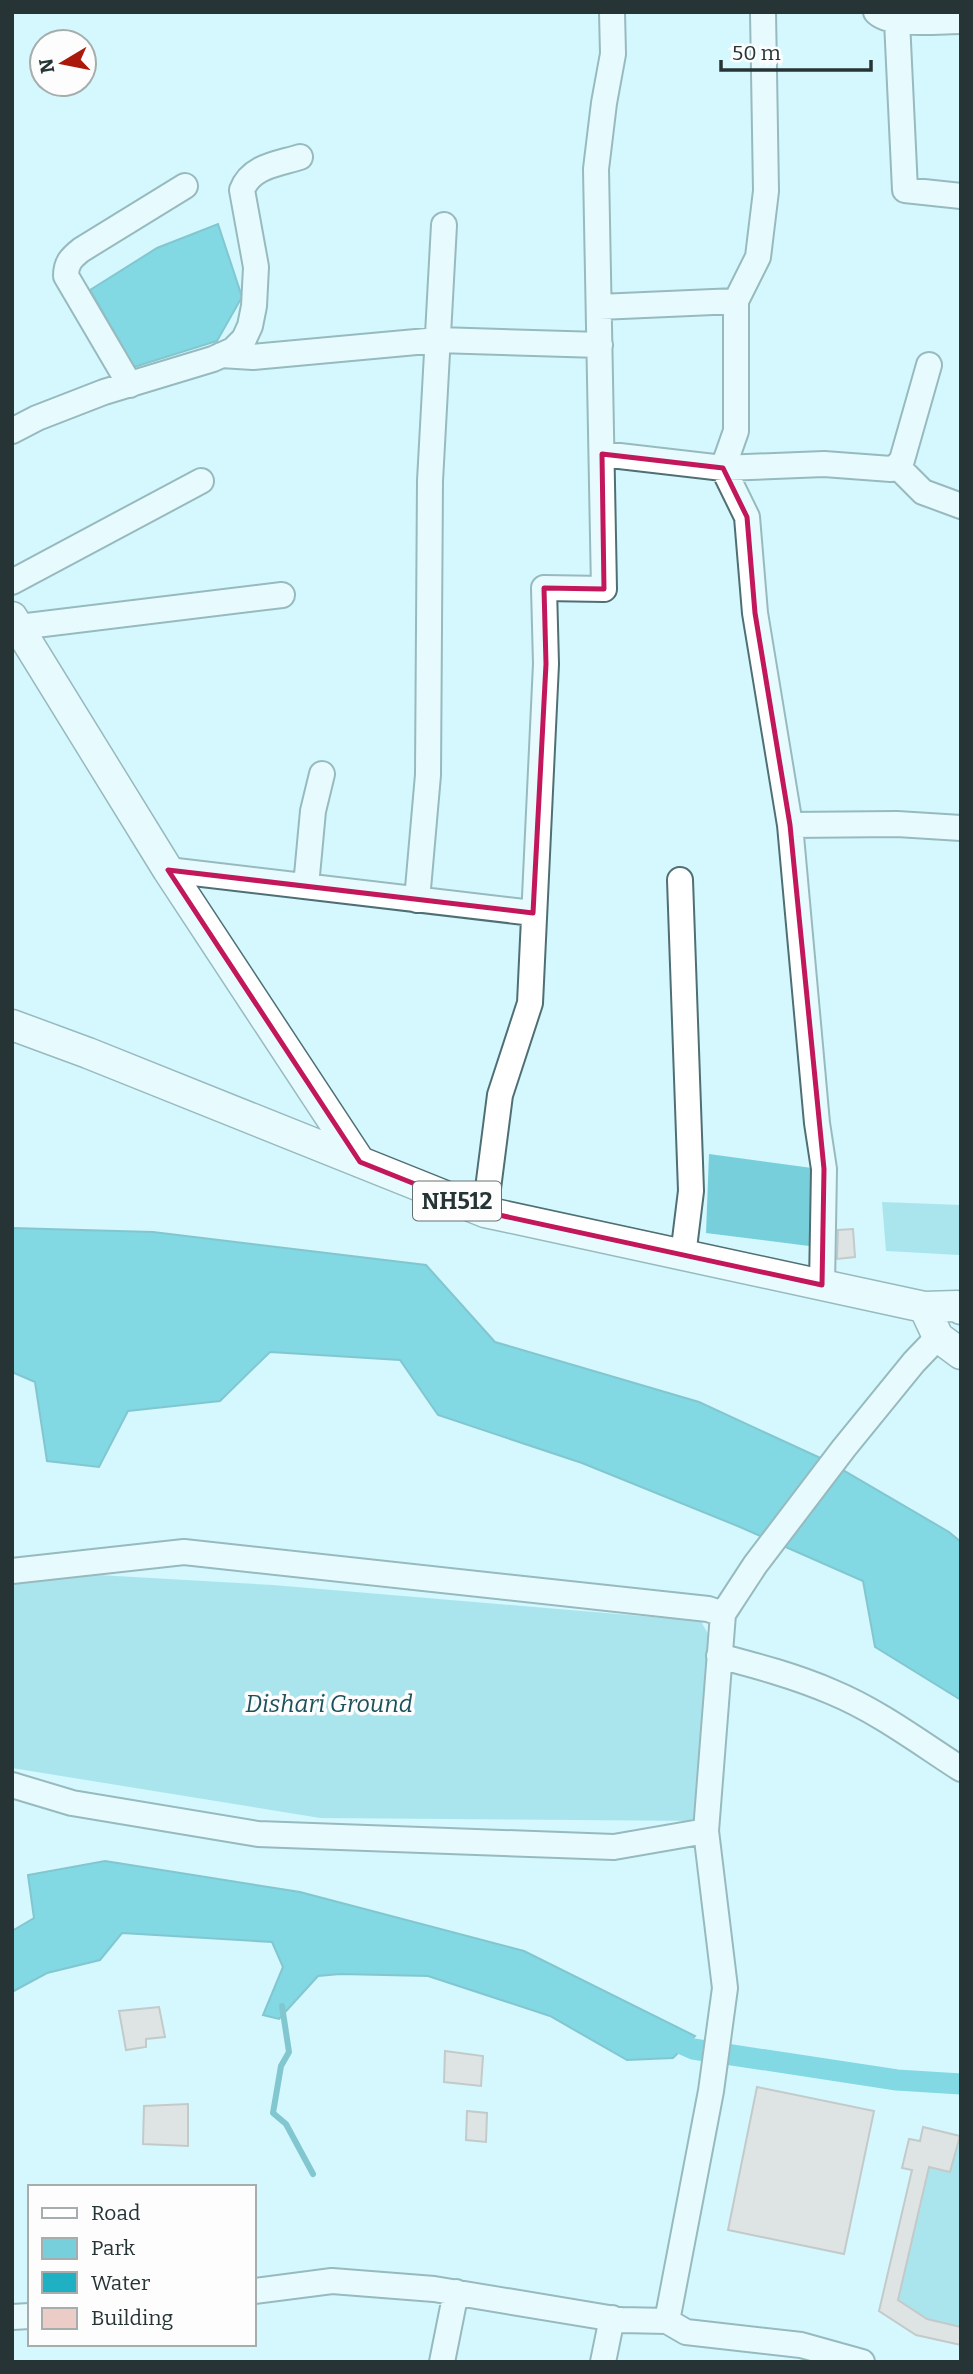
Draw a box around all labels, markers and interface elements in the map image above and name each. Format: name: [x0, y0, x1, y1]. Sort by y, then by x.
north arrow: [28, 28, 98, 98]
scale bar: [721, 28, 872, 72]
text: 50 m: [732, 40, 781, 66]
text: N: [34, 56, 59, 75]
road number: NH512: [413, 1182, 501, 1220]
park label: Dishari Ground: [245, 1690, 413, 1718]
legend: [28, 2185, 256, 2346]
text: Road: [91, 2200, 140, 2226]
text: Park: [91, 2235, 135, 2261]
text: Water: [91, 2270, 150, 2296]
text: Building: [91, 2305, 174, 2331]

